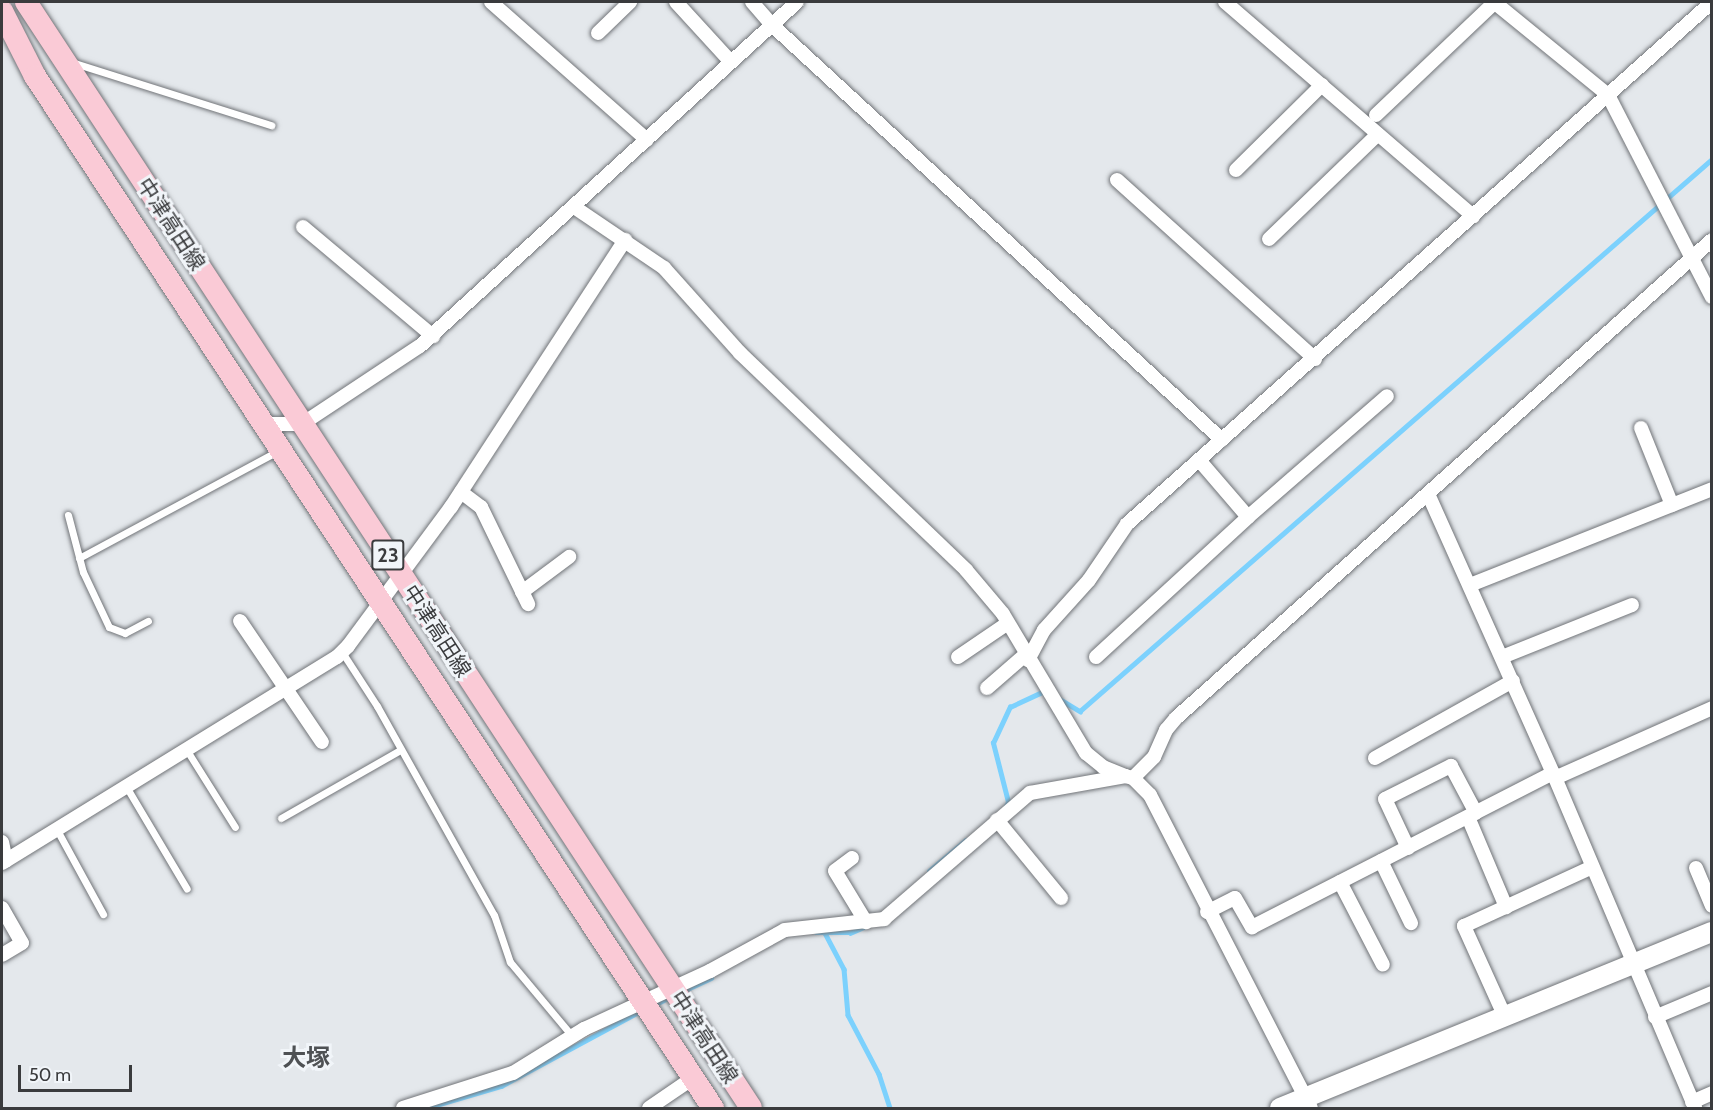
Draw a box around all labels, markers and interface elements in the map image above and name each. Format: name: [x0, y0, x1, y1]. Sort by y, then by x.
street label: 中津高田線: [132, 173, 210, 275]
road number: 23: [370, 538, 406, 572]
street label: 中津高田線: [398, 580, 476, 682]
street label: 中津高田線: [665, 986, 743, 1088]
district label: 大塚: [282, 1044, 330, 1072]
scale bar: [21, 1053, 135, 1091]
text: 50 m: [29, 1064, 71, 1086]

